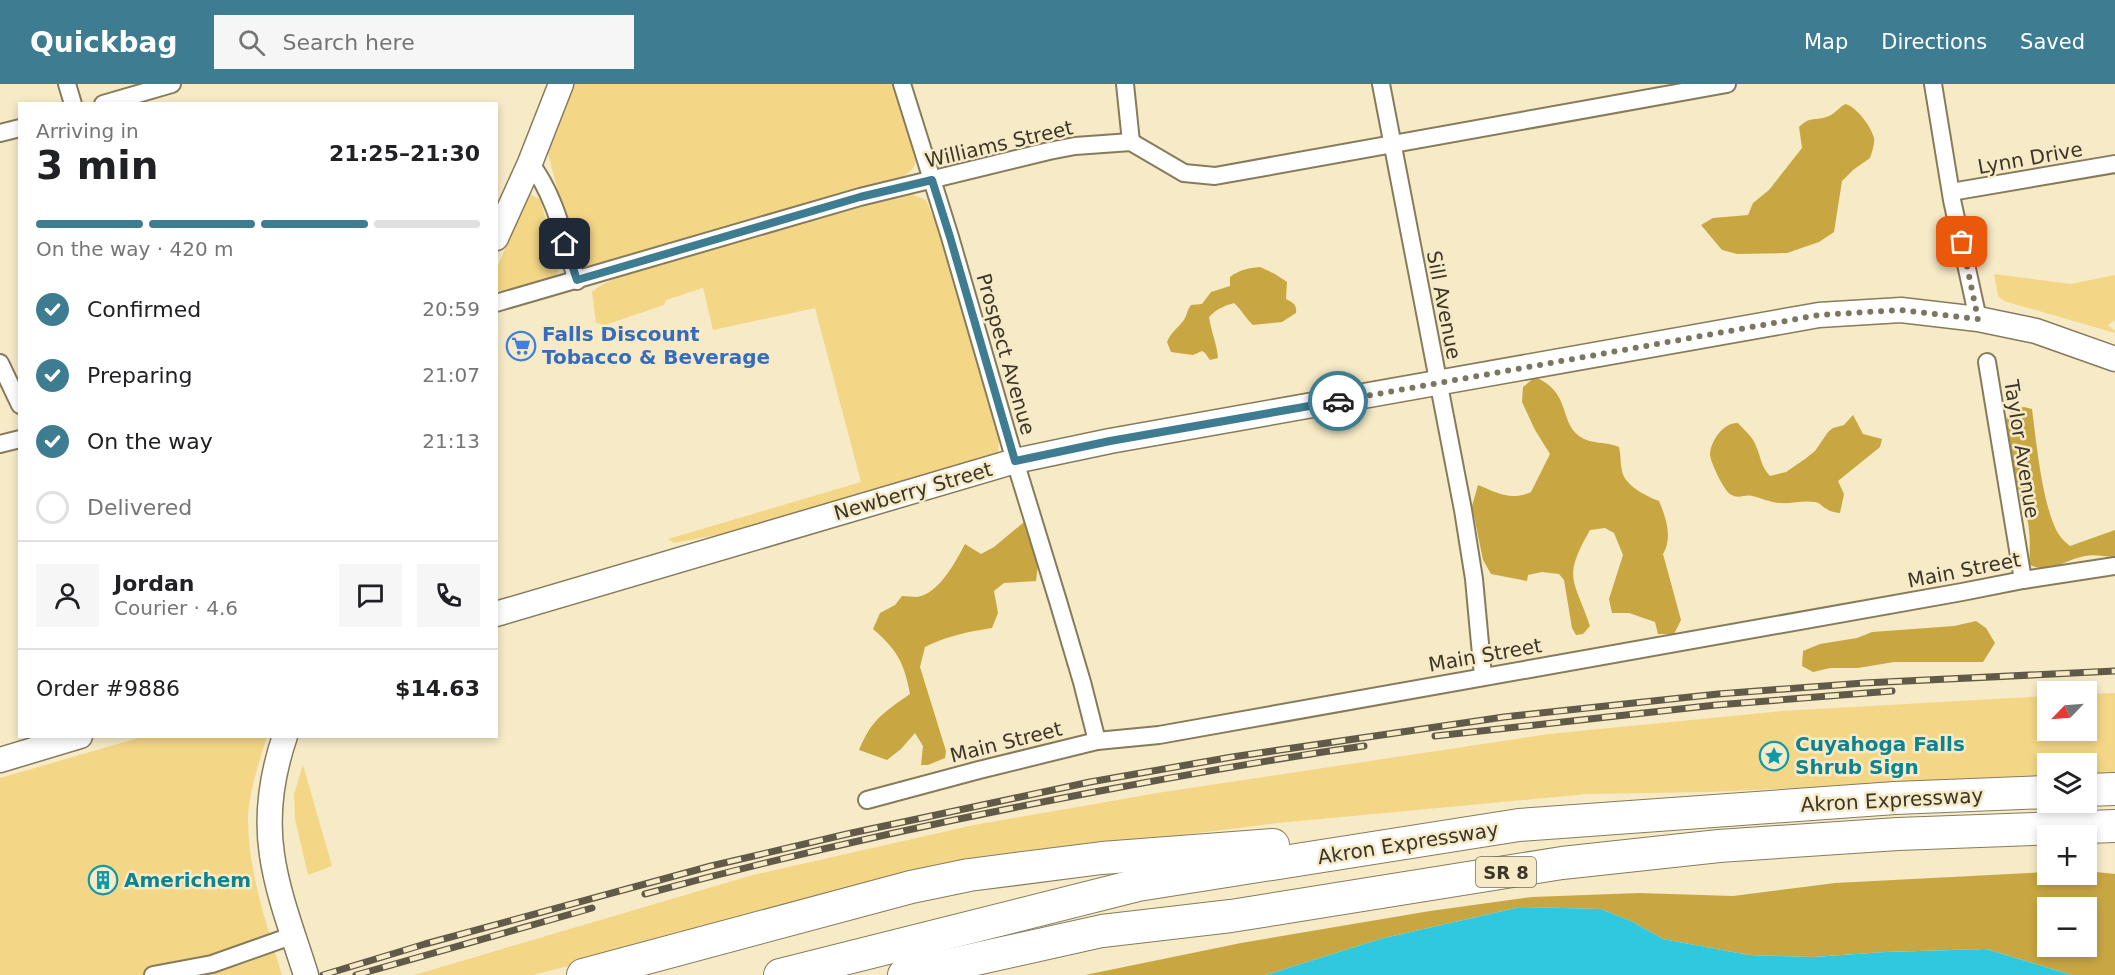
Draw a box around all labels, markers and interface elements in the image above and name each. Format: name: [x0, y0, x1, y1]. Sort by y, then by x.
search box: [214, 15, 634, 69]
text: Quickbag: [30, 26, 178, 59]
icon: search: [235, 26, 268, 59]
text: Search here: [283, 30, 415, 55]
text: Map: [1804, 30, 1848, 54]
text: Directions: [1881, 30, 1987, 54]
text: Saved: [2020, 30, 2085, 54]
street label: Williams Street: [923, 115, 1075, 173]
text: Arriving in: [36, 119, 139, 143]
street label: Lynn Drive: [1976, 137, 2084, 179]
text: 21:25–21:30: [329, 141, 480, 166]
text: 3 min: [36, 143, 158, 188]
pin: [1936, 216, 1987, 267]
pin: [539, 218, 590, 269]
icon: bag: [1945, 225, 1978, 258]
icon: home: [548, 227, 581, 260]
text: On the way · 420 m: [36, 237, 234, 261]
street label: Sill Avenue: [1422, 249, 1466, 361]
street label: Prospect Avenue: [971, 271, 1041, 437]
icon: check: [36, 293, 69, 326]
text: Confirmed: [87, 297, 201, 322]
text: 20:59: [422, 297, 480, 321]
place label: Falls Discount Tobacco & Beverage: [542, 322, 770, 369]
supermarket icon: Falls Discount Tobacco & Beverage: [505, 330, 537, 362]
icon: check: [36, 359, 69, 392]
text: Preparing: [87, 363, 193, 388]
text: 21:07: [422, 363, 480, 387]
courier: [1308, 371, 1368, 431]
street label: Taylor Avenue: [1999, 377, 2045, 520]
icon: car: [1322, 385, 1355, 418]
icon: check: [36, 425, 69, 458]
text: On the way: [87, 429, 213, 454]
text: 21:13: [422, 429, 480, 453]
street label: Newberry Street: [831, 457, 995, 525]
text: Delivered: [87, 495, 192, 520]
street label: Main Street: [1905, 547, 2023, 593]
button: person: [36, 564, 99, 627]
button: chat: [339, 564, 402, 627]
button: phone: [417, 564, 480, 627]
text: Jordan: [114, 571, 194, 596]
text: Courier · 4.6: [114, 596, 238, 620]
street label: Main Street: [1426, 633, 1544, 677]
text: Order #9886: [36, 676, 180, 701]
text: $14.63: [395, 676, 480, 701]
north arrow: [2037, 681, 2097, 741]
map controls: [2037, 681, 2097, 957]
street label: Main Street: [947, 716, 1065, 768]
place label: Cuyahoga Falls Shrub Sign: [1795, 732, 1965, 779]
place icon: Cuyahoga Falls Shrub Sign: [1758, 740, 1790, 772]
button: layers: [2037, 753, 2097, 813]
street label: Akron Expressway: [1800, 783, 1984, 817]
street label: Akron Expressway: [1316, 817, 1500, 869]
button: +: [2037, 825, 2097, 885]
road number: SR 8: [1476, 857, 1536, 887]
building icon: Americhem: [87, 864, 119, 896]
place label: Americhem: [124, 868, 251, 892]
button: −: [2037, 897, 2097, 957]

